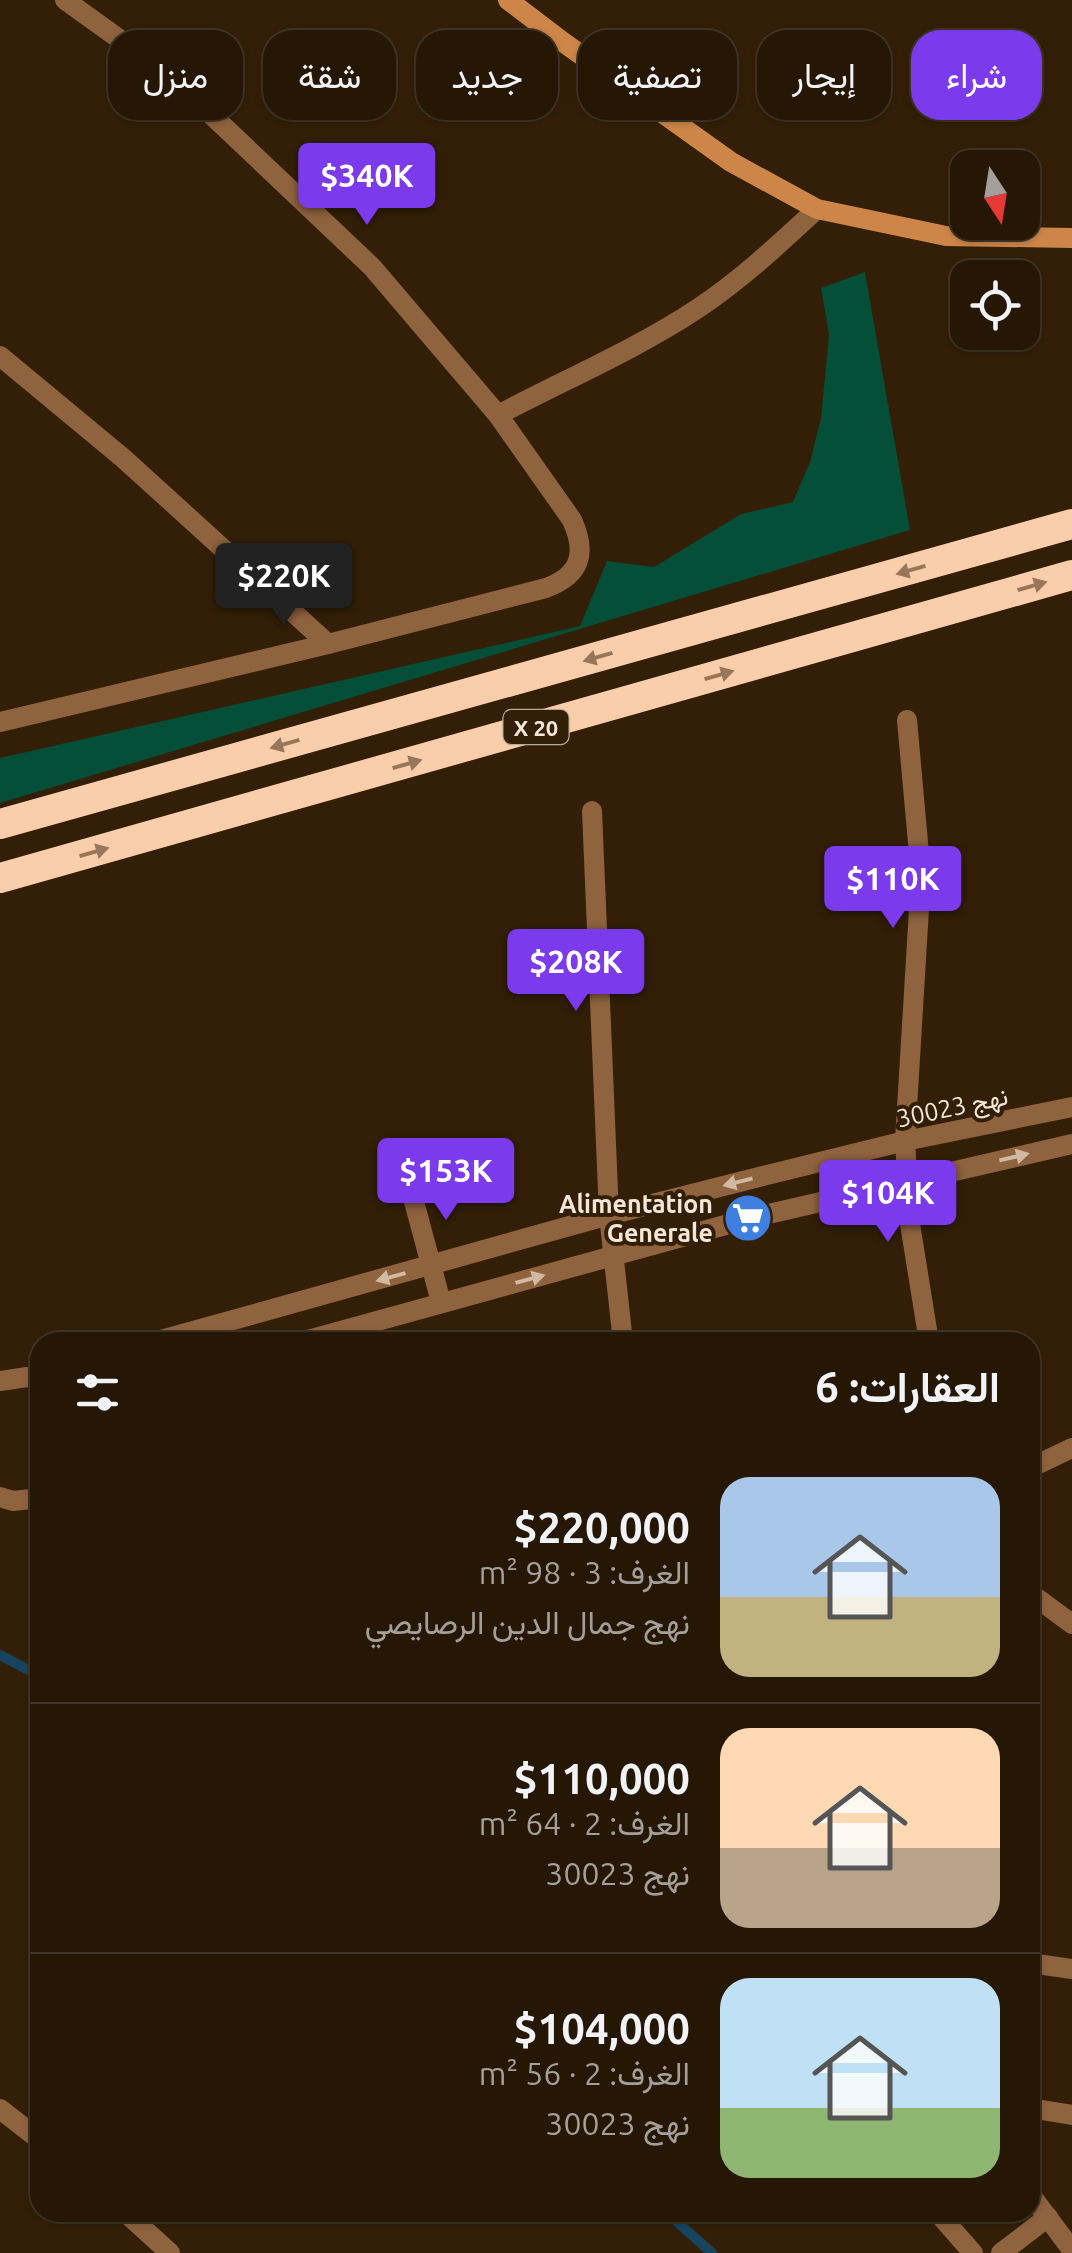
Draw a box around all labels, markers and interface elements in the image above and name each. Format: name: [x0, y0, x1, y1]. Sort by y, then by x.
chip: منزل: [108, 30, 243, 120]
chip: شقة: [263, 30, 396, 120]
chip: جديد: [416, 30, 558, 120]
chip: تصفية: [578, 30, 737, 120]
chip: إيجار: [757, 30, 891, 120]
chip: شراء: [911, 30, 1042, 120]
pin: $340K: [297, 143, 437, 228]
north arrow: [950, 150, 1040, 240]
map controls: [950, 150, 1040, 350]
text: $340K: [320, 157, 414, 193]
button: locate: [950, 260, 1040, 350]
pin: $220K: [214, 543, 354, 628]
text: $220K: [237, 557, 331, 593]
one-way arrow: [895, 563, 926, 578]
one-way arrow: [1017, 578, 1048, 593]
one-way arrow: [582, 650, 613, 665]
one-way arrow: [704, 667, 735, 683]
road number: X 20: [504, 710, 568, 744]
one-way arrow: [269, 737, 300, 753]
one-way arrow: [391, 755, 422, 771]
one-way arrow: [79, 844, 110, 859]
pin: $110K: [823, 846, 963, 931]
text: $110K: [846, 860, 940, 896]
pin: $208K: [506, 929, 646, 1014]
text: $208K: [529, 943, 623, 979]
street label: نهج 30023: [894, 1082, 1011, 1136]
pin: $153K: [376, 1138, 516, 1223]
one-way arrow: [999, 1148, 1030, 1164]
text: $153K: [399, 1152, 493, 1188]
pin: $104K: [818, 1160, 958, 1245]
text: $104K: [841, 1174, 935, 1210]
one-way arrow: [722, 1175, 753, 1191]
place label: Alimentation Generale: [559, 1190, 713, 1247]
supermarket icon: Alimentation Generale: [722, 1192, 774, 1244]
one-way arrow: [375, 1270, 406, 1286]
one-way arrow: [514, 1270, 545, 1286]
text: العقارات: 6: [815, 1363, 1000, 1410]
icon: filters: [70, 1365, 125, 1420]
text: $220,000: [514, 1504, 690, 1551]
icon: home: [800, 1517, 920, 1637]
text: الغرف: 3 · 98 m²: [479, 1554, 690, 1590]
text: نهج جمال الدين الرصايصي: [365, 1604, 690, 1640]
text: $110,000: [514, 1755, 690, 1802]
icon: home: [800, 1768, 920, 1888]
text: الغرف: 2 · 64 m²: [479, 1805, 690, 1841]
text: نهج 30023: [545, 1855, 690, 1891]
text: $104,000: [514, 2005, 690, 2052]
icon: home: [800, 2018, 920, 2138]
text: الغرف: 2 · 56 m²: [479, 2055, 690, 2091]
text: نهج 30023: [545, 2105, 690, 2141]

